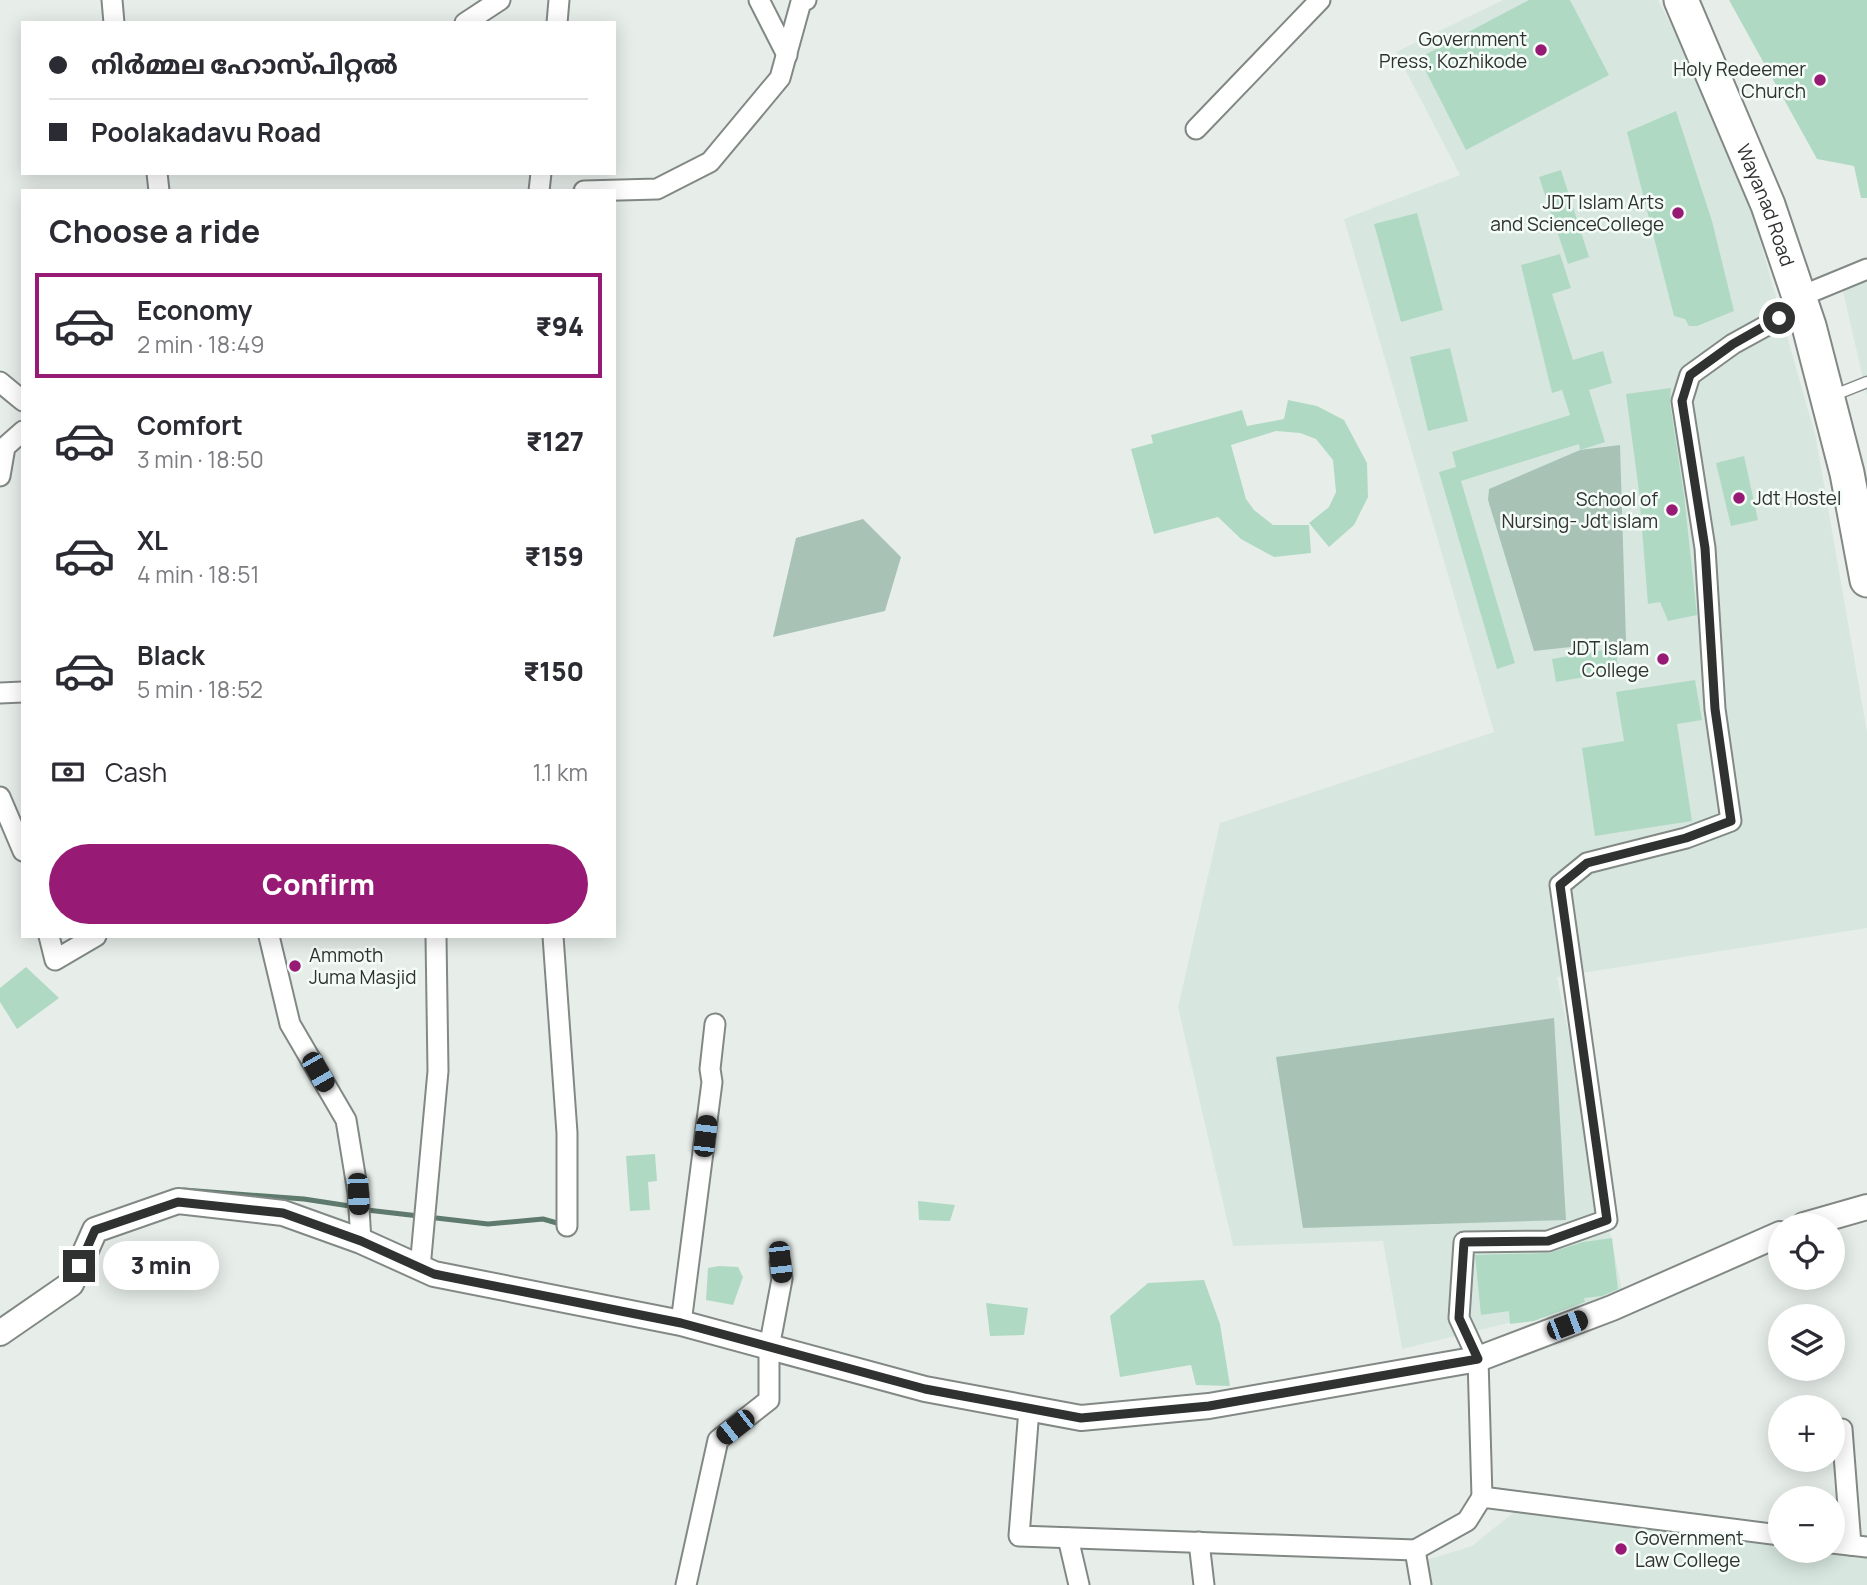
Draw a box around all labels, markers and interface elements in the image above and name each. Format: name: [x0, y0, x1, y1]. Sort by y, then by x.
place label: Government Press, Kozhikode: [1379, 26, 1527, 74]
marker: Government Press, Kozhikode: [1533, 42, 1549, 58]
text: നിർമ്മല ഹോസ്പിറ്റൽ: [91, 46, 398, 82]
place label: Holy Redeemer Church: [1673, 56, 1806, 104]
marker: Holy Redeemer Church: [1812, 72, 1828, 88]
text: Poolakadavu Road: [91, 114, 321, 150]
street label: Wayanad Road: [1731, 140, 1801, 270]
place label: JDT Islam Arts and ScienceCollege: [1490, 189, 1664, 237]
marker: JDT Islam Arts and ScienceCollege: [1670, 205, 1686, 221]
text: Choose a ride: [49, 209, 260, 253]
text: Economy: [137, 292, 252, 328]
icon: car: [53, 294, 116, 357]
route start: [1763, 302, 1795, 334]
text: ₹94: [536, 308, 584, 344]
text: 2 min · 18:49: [137, 328, 264, 360]
text: Comfort: [137, 407, 243, 443]
icon: car: [53, 409, 116, 472]
text: ₹127: [526, 423, 584, 459]
text: 3 min · 18:50: [137, 443, 264, 475]
place label: Jdt Hostel: [1753, 485, 1841, 511]
place label: School of Nursing- Jdt islam: [1502, 486, 1658, 534]
marker: Jdt Hostel: [1731, 490, 1747, 506]
marker: School of Nursing- Jdt islam: [1664, 502, 1680, 518]
text: XL: [137, 522, 168, 558]
icon: car: [53, 524, 116, 587]
text: ₹159: [524, 538, 584, 574]
text: 4 min · 18:51: [137, 558, 260, 590]
place label: JDT Islam College: [1568, 635, 1649, 683]
text: Black: [137, 637, 205, 673]
icon: car: [53, 639, 116, 702]
marker: JDT Islam College: [1655, 651, 1671, 667]
text: ₹150: [523, 653, 584, 689]
text: 5 min · 18:52: [137, 673, 263, 705]
icon: cash: [49, 753, 87, 791]
text: Cash: [105, 754, 167, 790]
text: 1.1 km: [532, 756, 588, 788]
button: Confirm: [49, 844, 588, 924]
place label: Ammoth Juma Masjid: [309, 942, 417, 990]
marker: Ammoth Juma Masjid: [287, 958, 303, 974]
car: [299, 1049, 338, 1095]
car: [693, 1114, 718, 1158]
car: [347, 1172, 370, 1216]
map controls: [1768, 1213, 1845, 1563]
button: locate: [1768, 1213, 1845, 1290]
car: [768, 1240, 793, 1284]
callout: 3 min: [104, 1242, 219, 1290]
text: 3 min: [131, 1249, 191, 1281]
route end: [63, 1250, 95, 1282]
button: layers: [1768, 1304, 1845, 1381]
car: [1544, 1308, 1591, 1342]
button: +: [1768, 1395, 1845, 1472]
car: [712, 1406, 759, 1448]
button: −: [1768, 1486, 1845, 1563]
place label: Government Law College: [1635, 1525, 1744, 1573]
marker: Government Law College: [1613, 1541, 1629, 1557]

